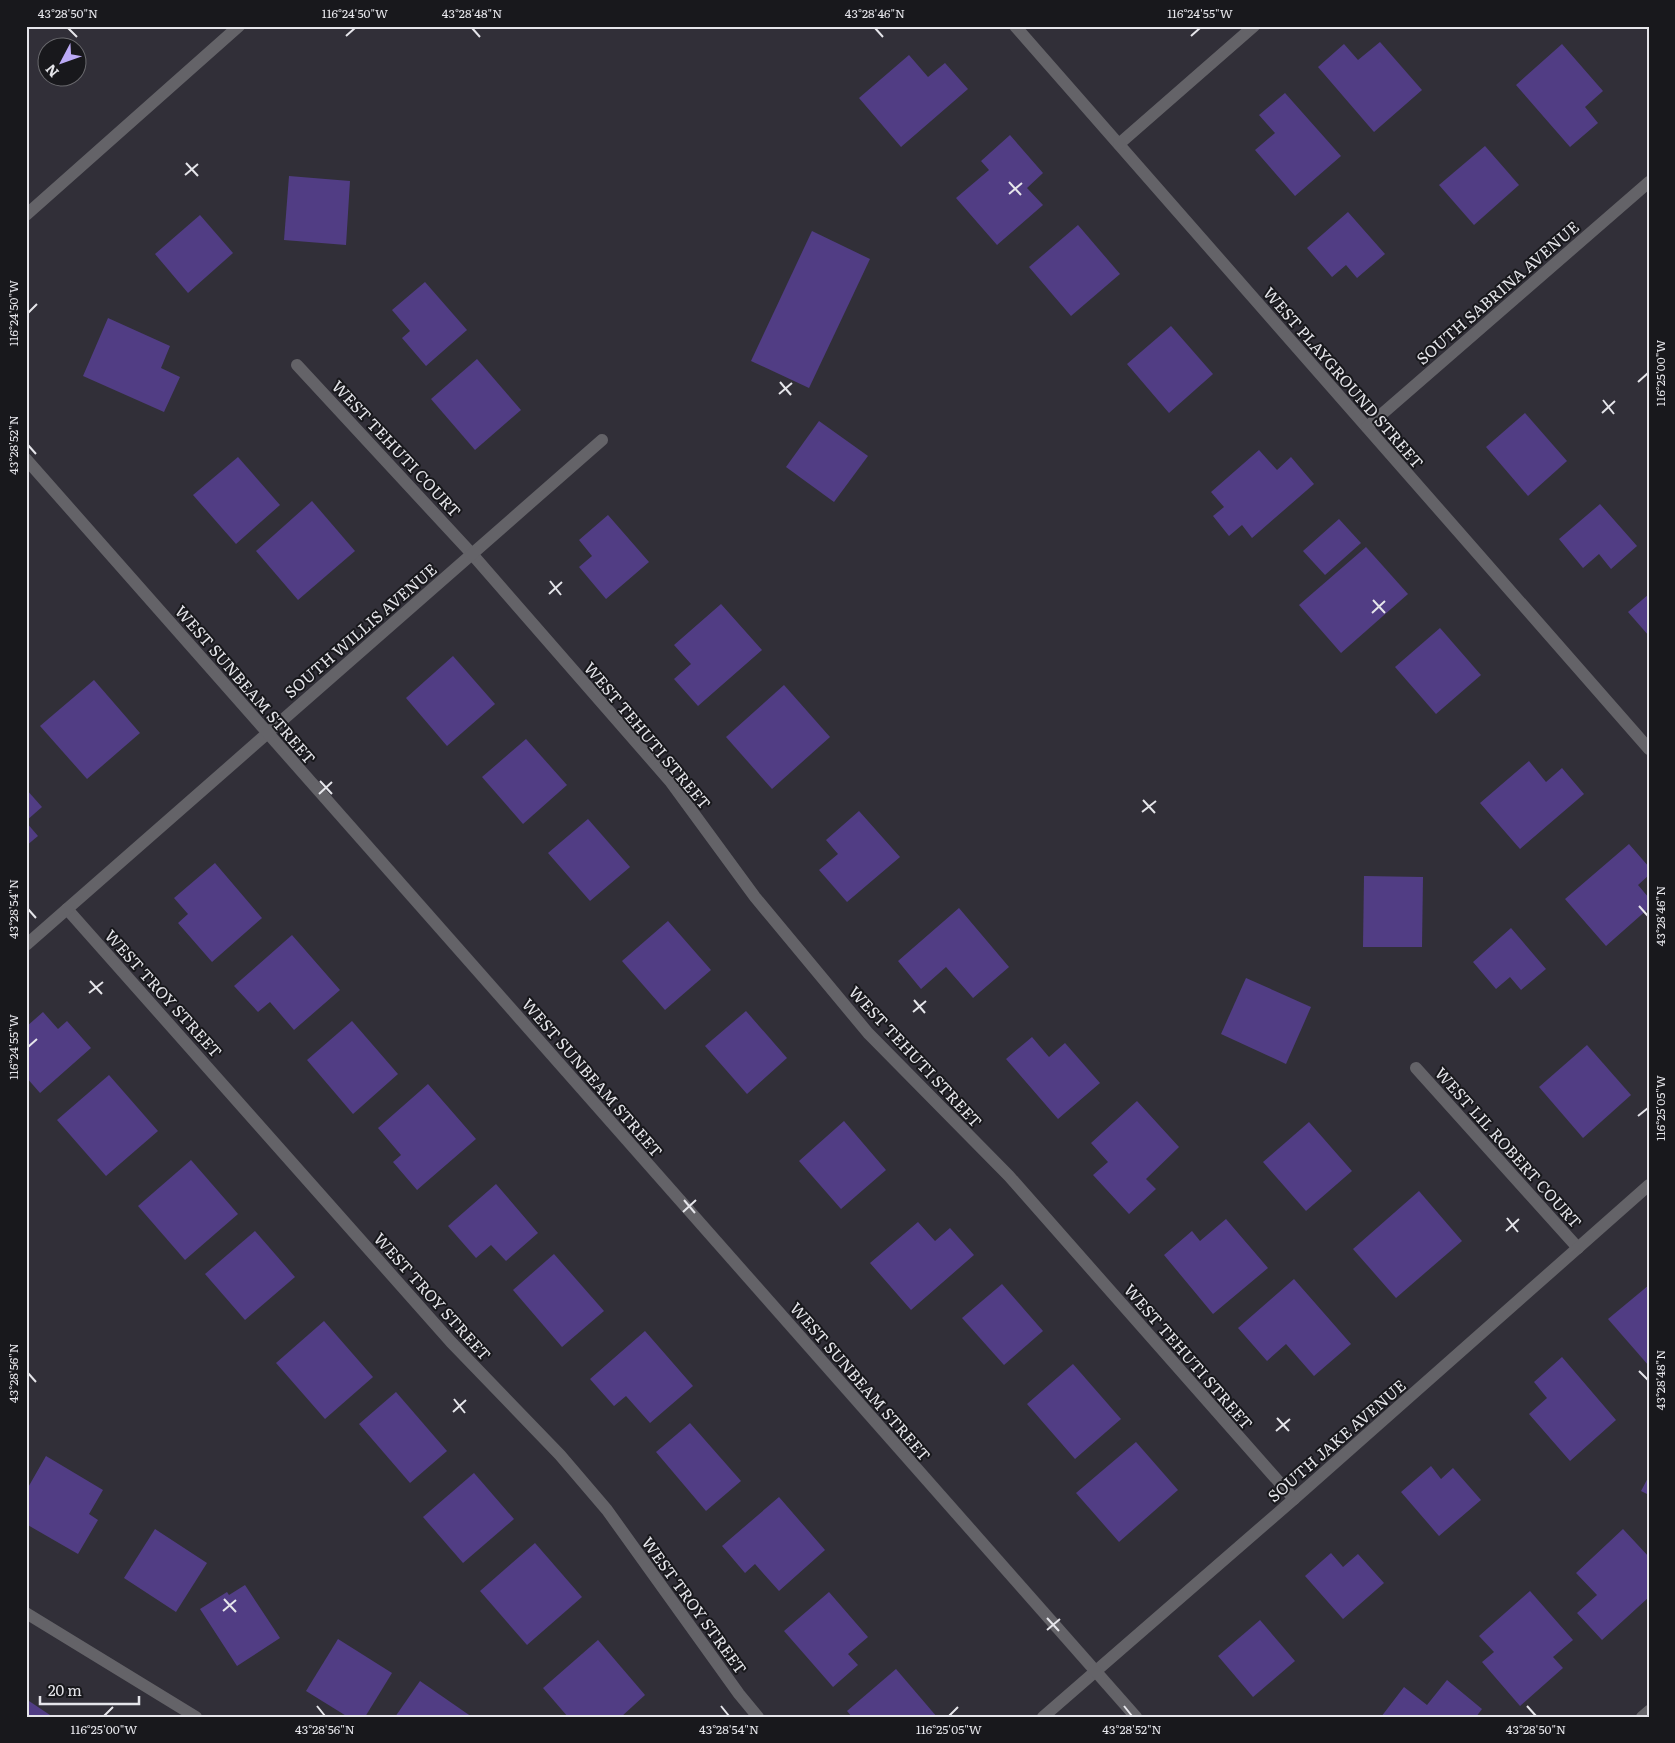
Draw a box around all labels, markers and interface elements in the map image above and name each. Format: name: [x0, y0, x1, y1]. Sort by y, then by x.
text: 43°28'50"N: [38, 4, 98, 22]
text: 116°24'50"W: [322, 4, 388, 22]
text: 43°28'48"N: [442, 4, 502, 22]
text: 43°28'46"N: [845, 4, 905, 22]
text: 116°24'55"W: [1167, 4, 1233, 22]
north arrow: [38, 38, 88, 88]
text: N: [40, 60, 63, 82]
street label: SOUTH SABRINA AVENUE: [1410, 214, 1584, 370]
text: 116°24'50"W: [4, 280, 22, 346]
street label: WEST PLAYGROUND STREET: [1258, 281, 1430, 473]
text: 116°25'00"W: [1651, 340, 1669, 406]
street label: WEST TEHUTI COURT: [327, 374, 467, 522]
text: 43°28'52"N: [4, 415, 22, 475]
street label: SOUTH WILLIS AVENUE: [278, 557, 442, 703]
street label: WEST SUNBEAM STREET: [170, 599, 322, 769]
street label: WEST TEHUTI STREET: [579, 656, 717, 814]
text: 43°28'54"N: [4, 879, 22, 939]
text: 43°28'46"N: [1651, 886, 1669, 946]
street label: WEST TROY STREET: [100, 924, 228, 1063]
street label: WEST TEHUTI STREET: [844, 980, 988, 1132]
street label: WEST SUNBEAM STREET: [517, 992, 669, 1162]
text: 116°24'55"W: [4, 1014, 22, 1080]
street label: WEST LIL ROBERT COURT: [1430, 1061, 1588, 1233]
text: 116°25'05"W: [1651, 1075, 1669, 1141]
street label: WEST TROY STREET: [369, 1227, 497, 1366]
street label: WEST TEHUTI STREET: [1119, 1278, 1259, 1434]
street label: WEST SUNBEAM STREET: [785, 1296, 937, 1466]
text: 43°28'56"N: [4, 1343, 22, 1403]
text: 43°28'48"N: [1651, 1350, 1669, 1410]
street label: SOUTH JAKE AVENUE: [1261, 1373, 1411, 1507]
street label: WEST TROY STREET: [637, 1531, 753, 1679]
scale bar: [40, 1673, 139, 1705]
text: 20 m: [48, 1678, 82, 1701]
text: 116°25'00"W: [71, 1720, 137, 1738]
text: 43°28'56"N: [295, 1720, 355, 1738]
text: 43°28'54"N: [699, 1720, 759, 1738]
text: 116°25'05"W: [916, 1720, 982, 1738]
text: 43°28'52"N: [1102, 1720, 1162, 1738]
text: 43°28'50"N: [1506, 1720, 1566, 1738]

